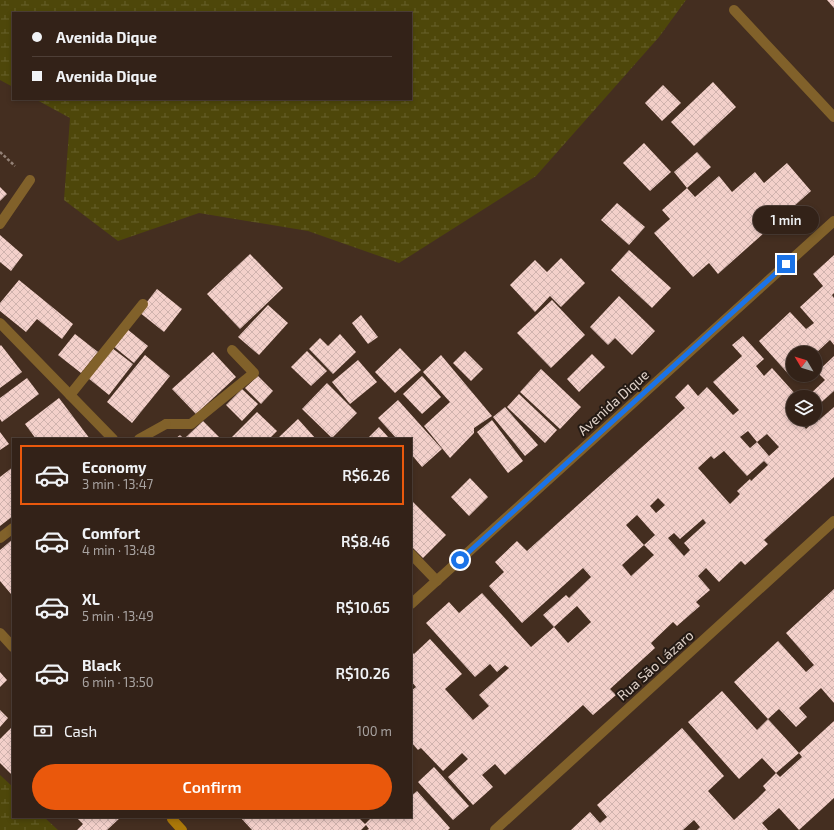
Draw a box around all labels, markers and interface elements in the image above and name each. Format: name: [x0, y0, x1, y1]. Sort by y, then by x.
text: Avenida Dique: [56, 28, 157, 46]
text: Avenida Dique: [56, 67, 157, 85]
callout: 1 min: [753, 206, 819, 234]
text: 1 min: [771, 212, 801, 228]
route end: [777, 255, 795, 273]
north arrow: [786, 346, 822, 382]
map controls: [786, 346, 822, 426]
street label: Avenida Dique: [574, 366, 652, 438]
button: layers: [786, 390, 822, 426]
icon: car: [34, 457, 70, 493]
text: Economy: [82, 458, 147, 476]
text: R$6.26: [342, 466, 390, 484]
text: 3 min · 13:47: [82, 476, 153, 492]
icon: car: [34, 523, 70, 559]
text: Comfort: [82, 524, 140, 542]
text: R$8.46: [341, 532, 390, 550]
text: 4 min · 13:48: [82, 542, 155, 558]
route start: [451, 551, 469, 569]
icon: car: [34, 589, 70, 625]
text: XL: [82, 590, 100, 608]
text: R$10.65: [336, 598, 390, 616]
text: 5 min · 13:49: [82, 608, 154, 624]
street label: Rua São Lázaro: [613, 626, 697, 704]
icon: car: [34, 655, 70, 691]
text: Black: [82, 656, 121, 674]
text: R$10.26: [335, 664, 390, 682]
text: 6 min · 13:50: [82, 674, 154, 690]
icon: cash: [32, 720, 54, 742]
text: Cash: [64, 722, 97, 740]
text: 100 m: [357, 723, 392, 739]
button: Confirm: [32, 764, 392, 810]

